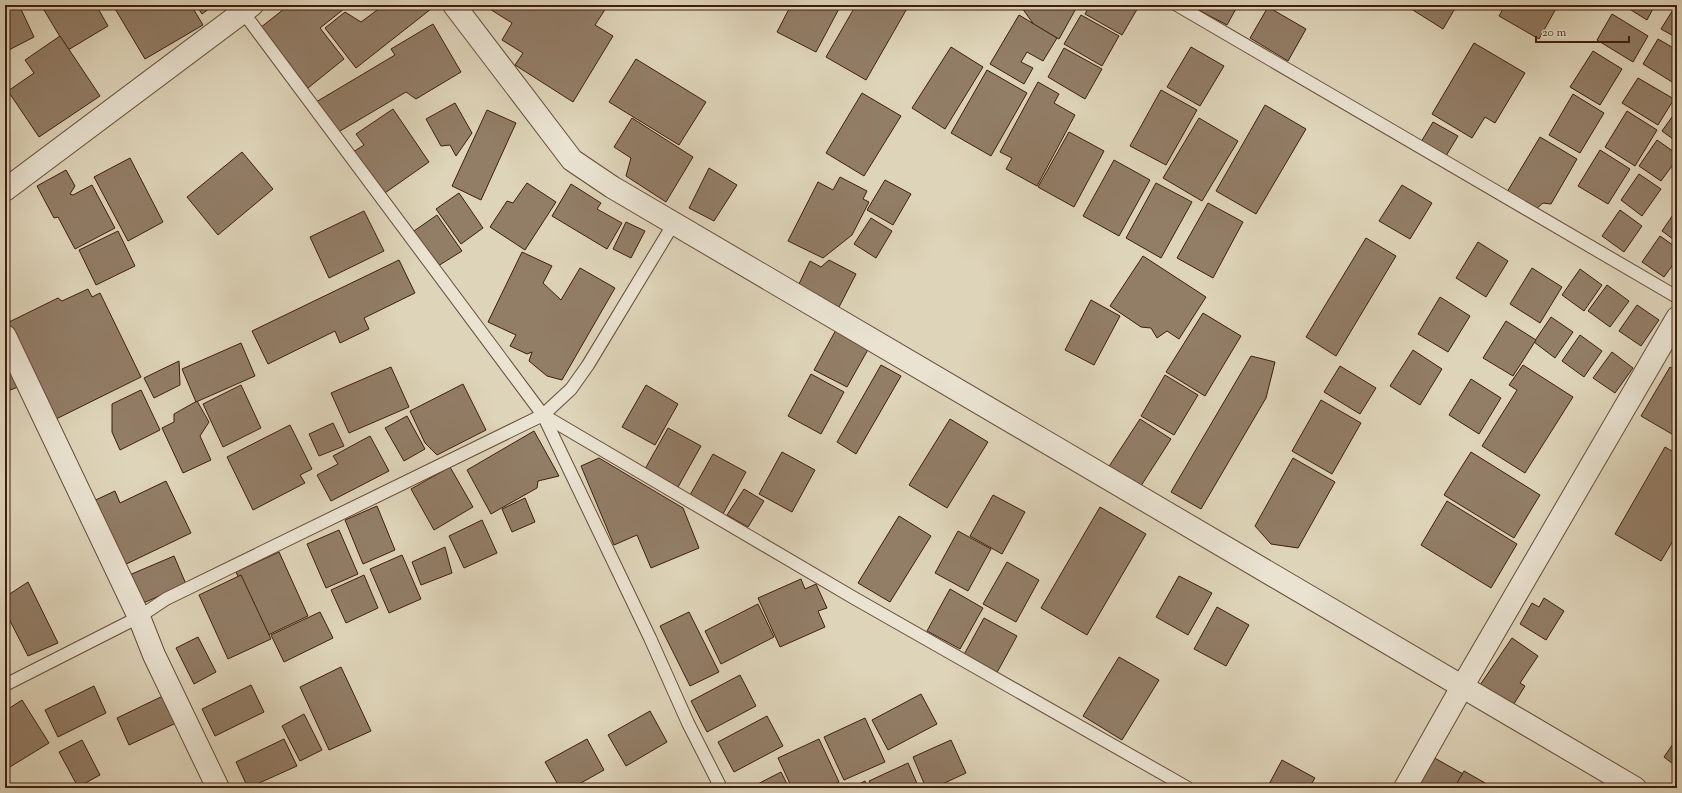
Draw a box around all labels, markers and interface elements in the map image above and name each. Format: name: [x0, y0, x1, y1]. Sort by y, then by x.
scale bar: [1536, 18, 1629, 44]
text: 20 m: [1542, 24, 1567, 42]

